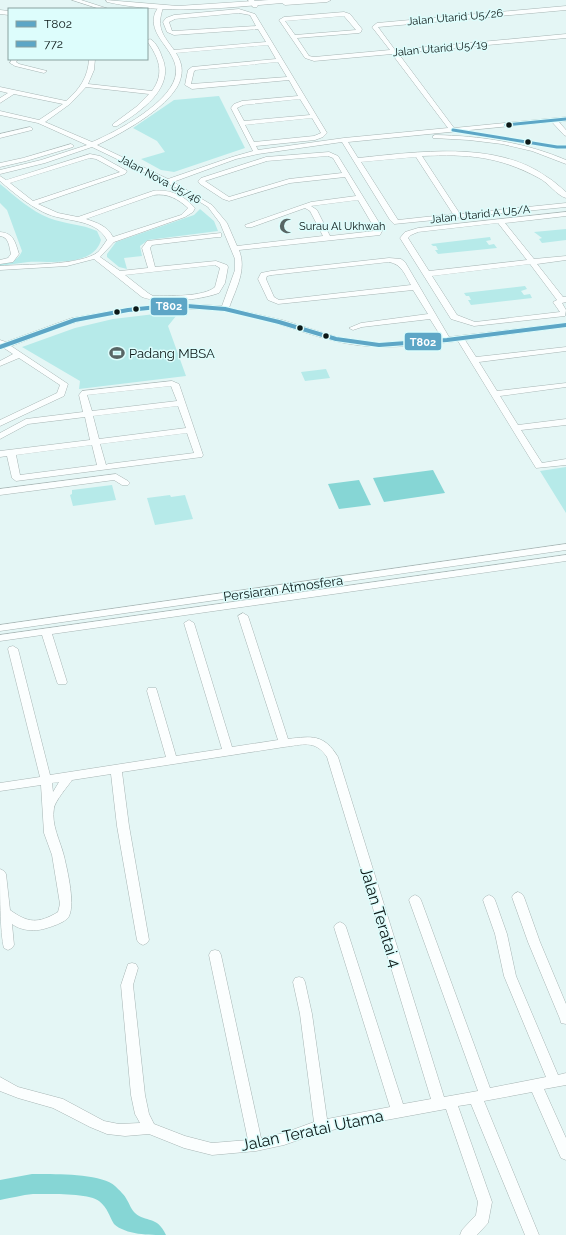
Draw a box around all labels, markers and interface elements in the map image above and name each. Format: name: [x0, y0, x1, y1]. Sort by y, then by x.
street label: Jalan Utarid U5/26: [407, 7, 504, 28]
legend: [8, 8, 148, 60]
text: T802: [44, 17, 72, 31]
text: 772: [44, 37, 63, 51]
street label: Jalan Utarid U5/19: [392, 38, 488, 59]
unlabelled marker: [504, 120, 514, 130]
unlabelled marker: [523, 137, 533, 147]
street label: Jalan Nova U5/46: [116, 152, 203, 207]
street label: Jalan Utarid A U5/A: [429, 203, 531, 226]
mosque icon: Surau Al Ukhwah: [278, 217, 296, 235]
place label: Surau Al Ukhwah: [299, 220, 386, 233]
line badge: T802: [150, 297, 188, 316]
text: T802: [156, 300, 182, 313]
unlabelled marker: [131, 304, 141, 314]
unlabelled marker: [112, 307, 122, 317]
unlabelled marker: [295, 323, 305, 333]
unlabelled marker: [321, 331, 331, 341]
line badge: T802: [404, 332, 442, 351]
text: T802: [410, 336, 436, 349]
sports icon: Padang MBSA: [108, 344, 126, 362]
place label: Padang MBSA: [129, 346, 215, 361]
street label: Persiaran Atmosfera: [222, 573, 344, 604]
street label: Jalan Teratai 4: [356, 865, 405, 970]
street label: Jalan Teratai Utama: [239, 1106, 385, 1155]

